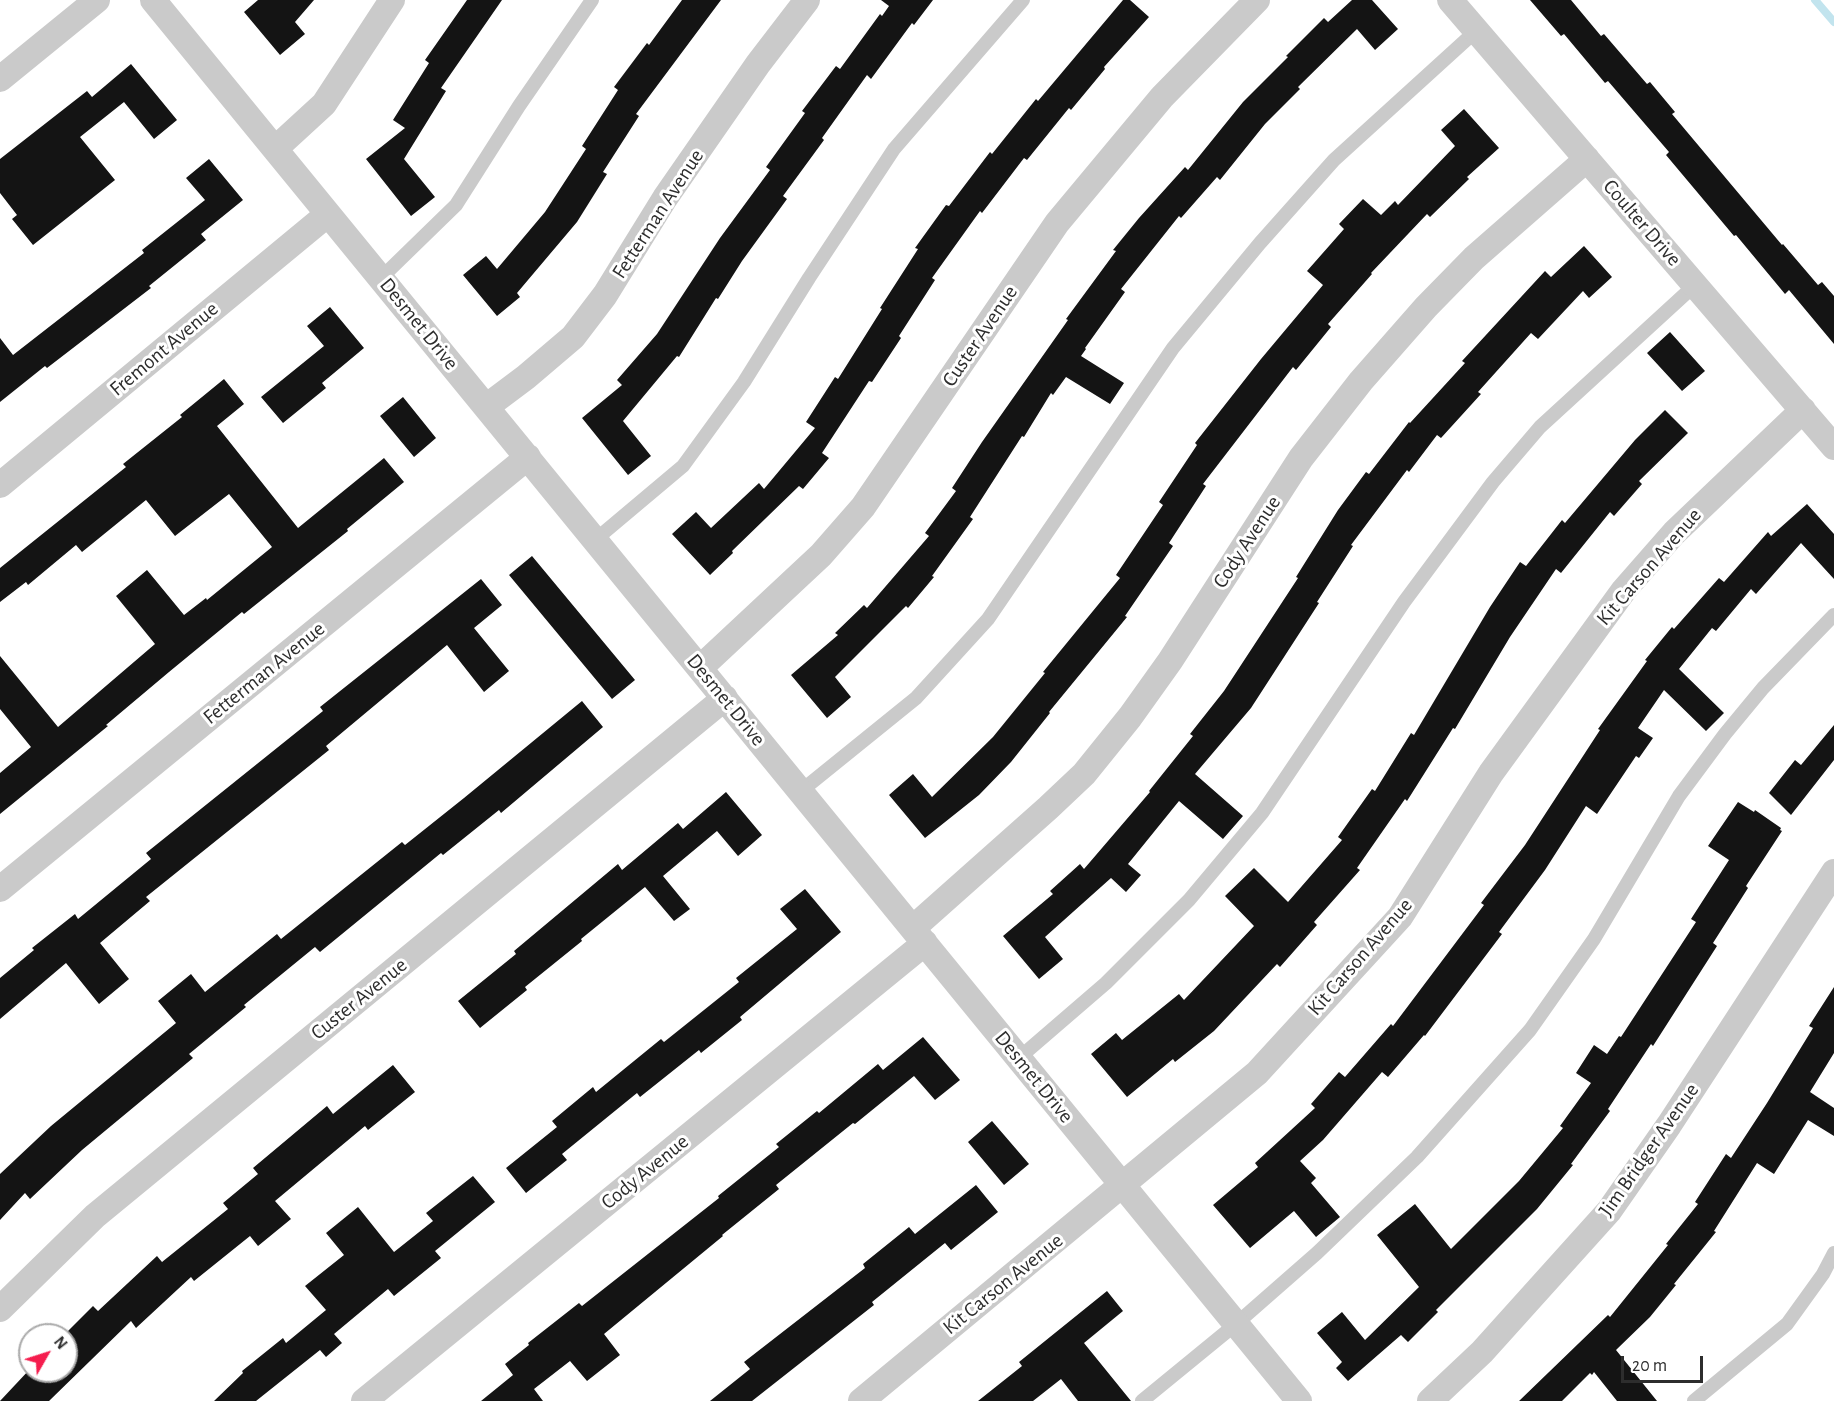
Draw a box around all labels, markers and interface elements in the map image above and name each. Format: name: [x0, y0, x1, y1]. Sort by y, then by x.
street label: Fetterman Avenue: [607, 144, 709, 284]
street label: Coulter Drive: [1597, 174, 1687, 272]
street label: Desmet Drive: [374, 273, 464, 375]
street label: Custer Avenue: [937, 281, 1023, 391]
street label: Fremont Avenue: [105, 296, 223, 402]
street label: Cody Avenue: [1208, 491, 1286, 593]
street label: Kit Carson Avenue: [1591, 503, 1707, 631]
street label: Fetterman Avenue: [198, 616, 330, 730]
street label: Desmet Drive: [681, 649, 771, 751]
street label: Kit Carson Avenue: [1302, 893, 1418, 1021]
street label: Custer Avenue: [306, 952, 412, 1046]
street label: Desmet Drive: [989, 1026, 1079, 1128]
street label: Jim Bridger Avenue: [1594, 1078, 1704, 1222]
street label: Cody Avenue: [596, 1129, 694, 1215]
street label: Kit Carson Avenue: [938, 1228, 1068, 1340]
north arrow: [18, 1323, 78, 1383]
text: N: [51, 1334, 70, 1352]
scale bar: [1624, 1344, 1706, 1382]
text: 20 m: [1632, 1357, 1667, 1375]

